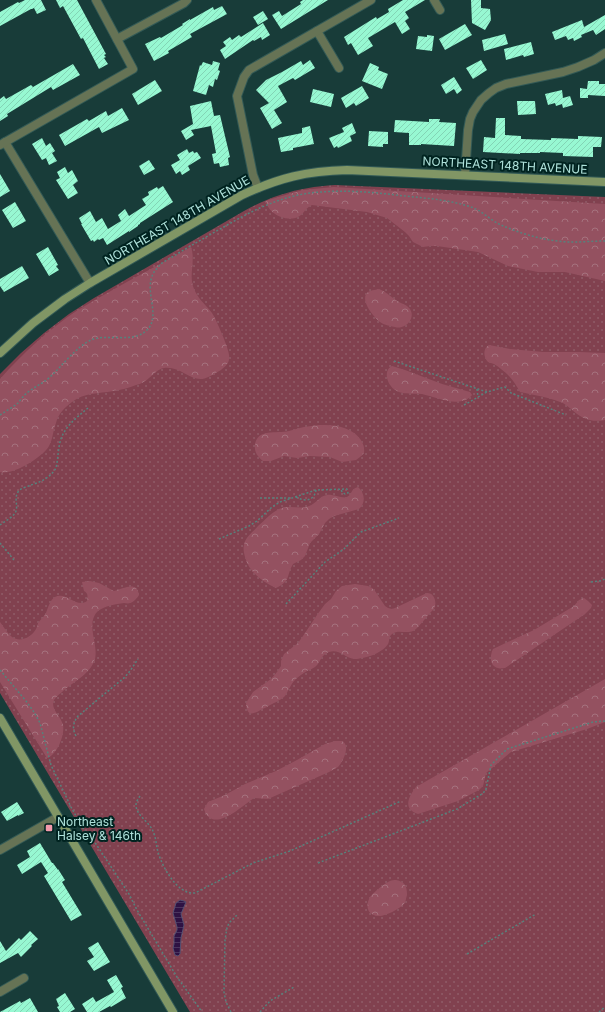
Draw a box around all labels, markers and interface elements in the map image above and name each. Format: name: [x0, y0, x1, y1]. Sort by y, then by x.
street label: NORTHEAST 148TH AVENUE: [422, 153, 588, 177]
street label: NORTHEAST 148TH AVENUE: [102, 172, 252, 268]
place label: Northeast Halsey & 146th: [57, 814, 141, 843]
marker: Northeast Halsey & 146th: [44, 823, 54, 833]

